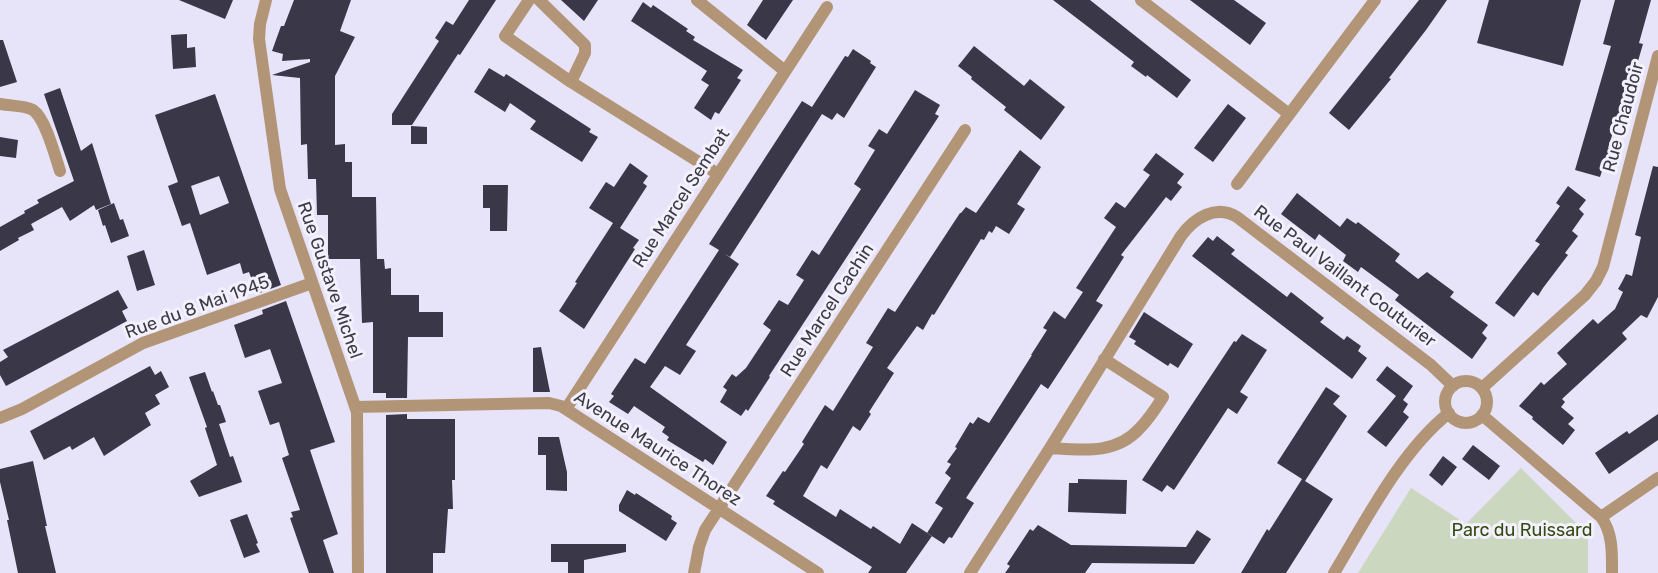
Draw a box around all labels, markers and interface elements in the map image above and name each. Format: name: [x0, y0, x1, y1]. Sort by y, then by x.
street label: Rue Chaudoir: [1598, 59, 1648, 174]
street label: Rue Marcel Sembat: [628, 124, 734, 272]
street label: Rue Gustave Michel: [293, 199, 367, 361]
street label: Rue Paul Vaillant Couturier: [1249, 200, 1441, 352]
street label: Rue Marcel Cachin: [776, 239, 878, 381]
street label: Rue du 8 Mai 1945: [122, 271, 272, 343]
street label: Avenue Maurice Thorez: [570, 386, 746, 510]
park label: Parc du Ruissard: [1452, 519, 1592, 541]

